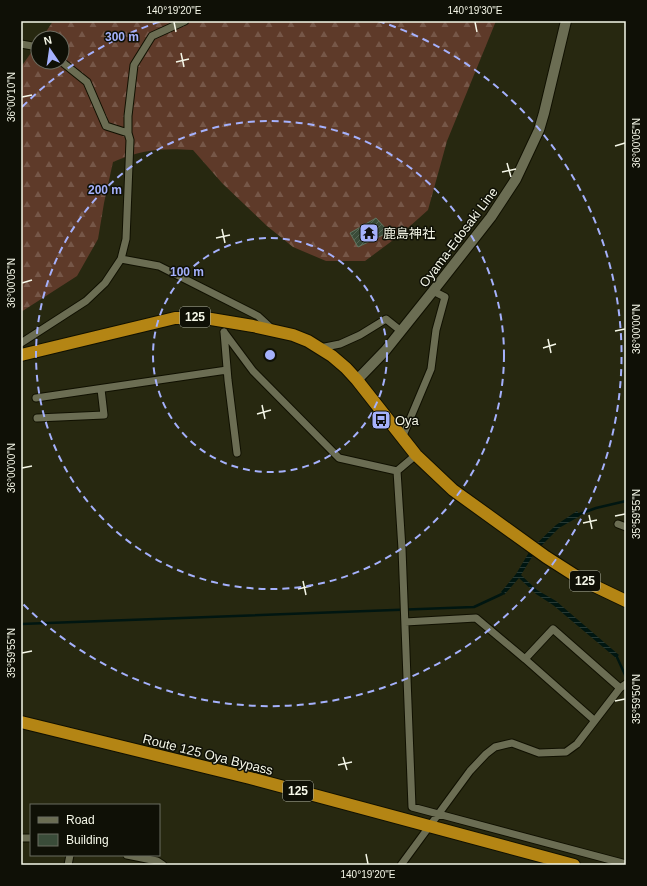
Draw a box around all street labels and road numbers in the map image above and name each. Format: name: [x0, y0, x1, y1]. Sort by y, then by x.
street label: Oyama-Edosaki Line: [416, 185, 501, 290]
road number: 125: [180, 307, 210, 327]
road number: 125: [570, 571, 600, 591]
street label: Route 125 Oya Bypass: [141, 731, 275, 778]
road number: 125: [283, 781, 313, 801]

